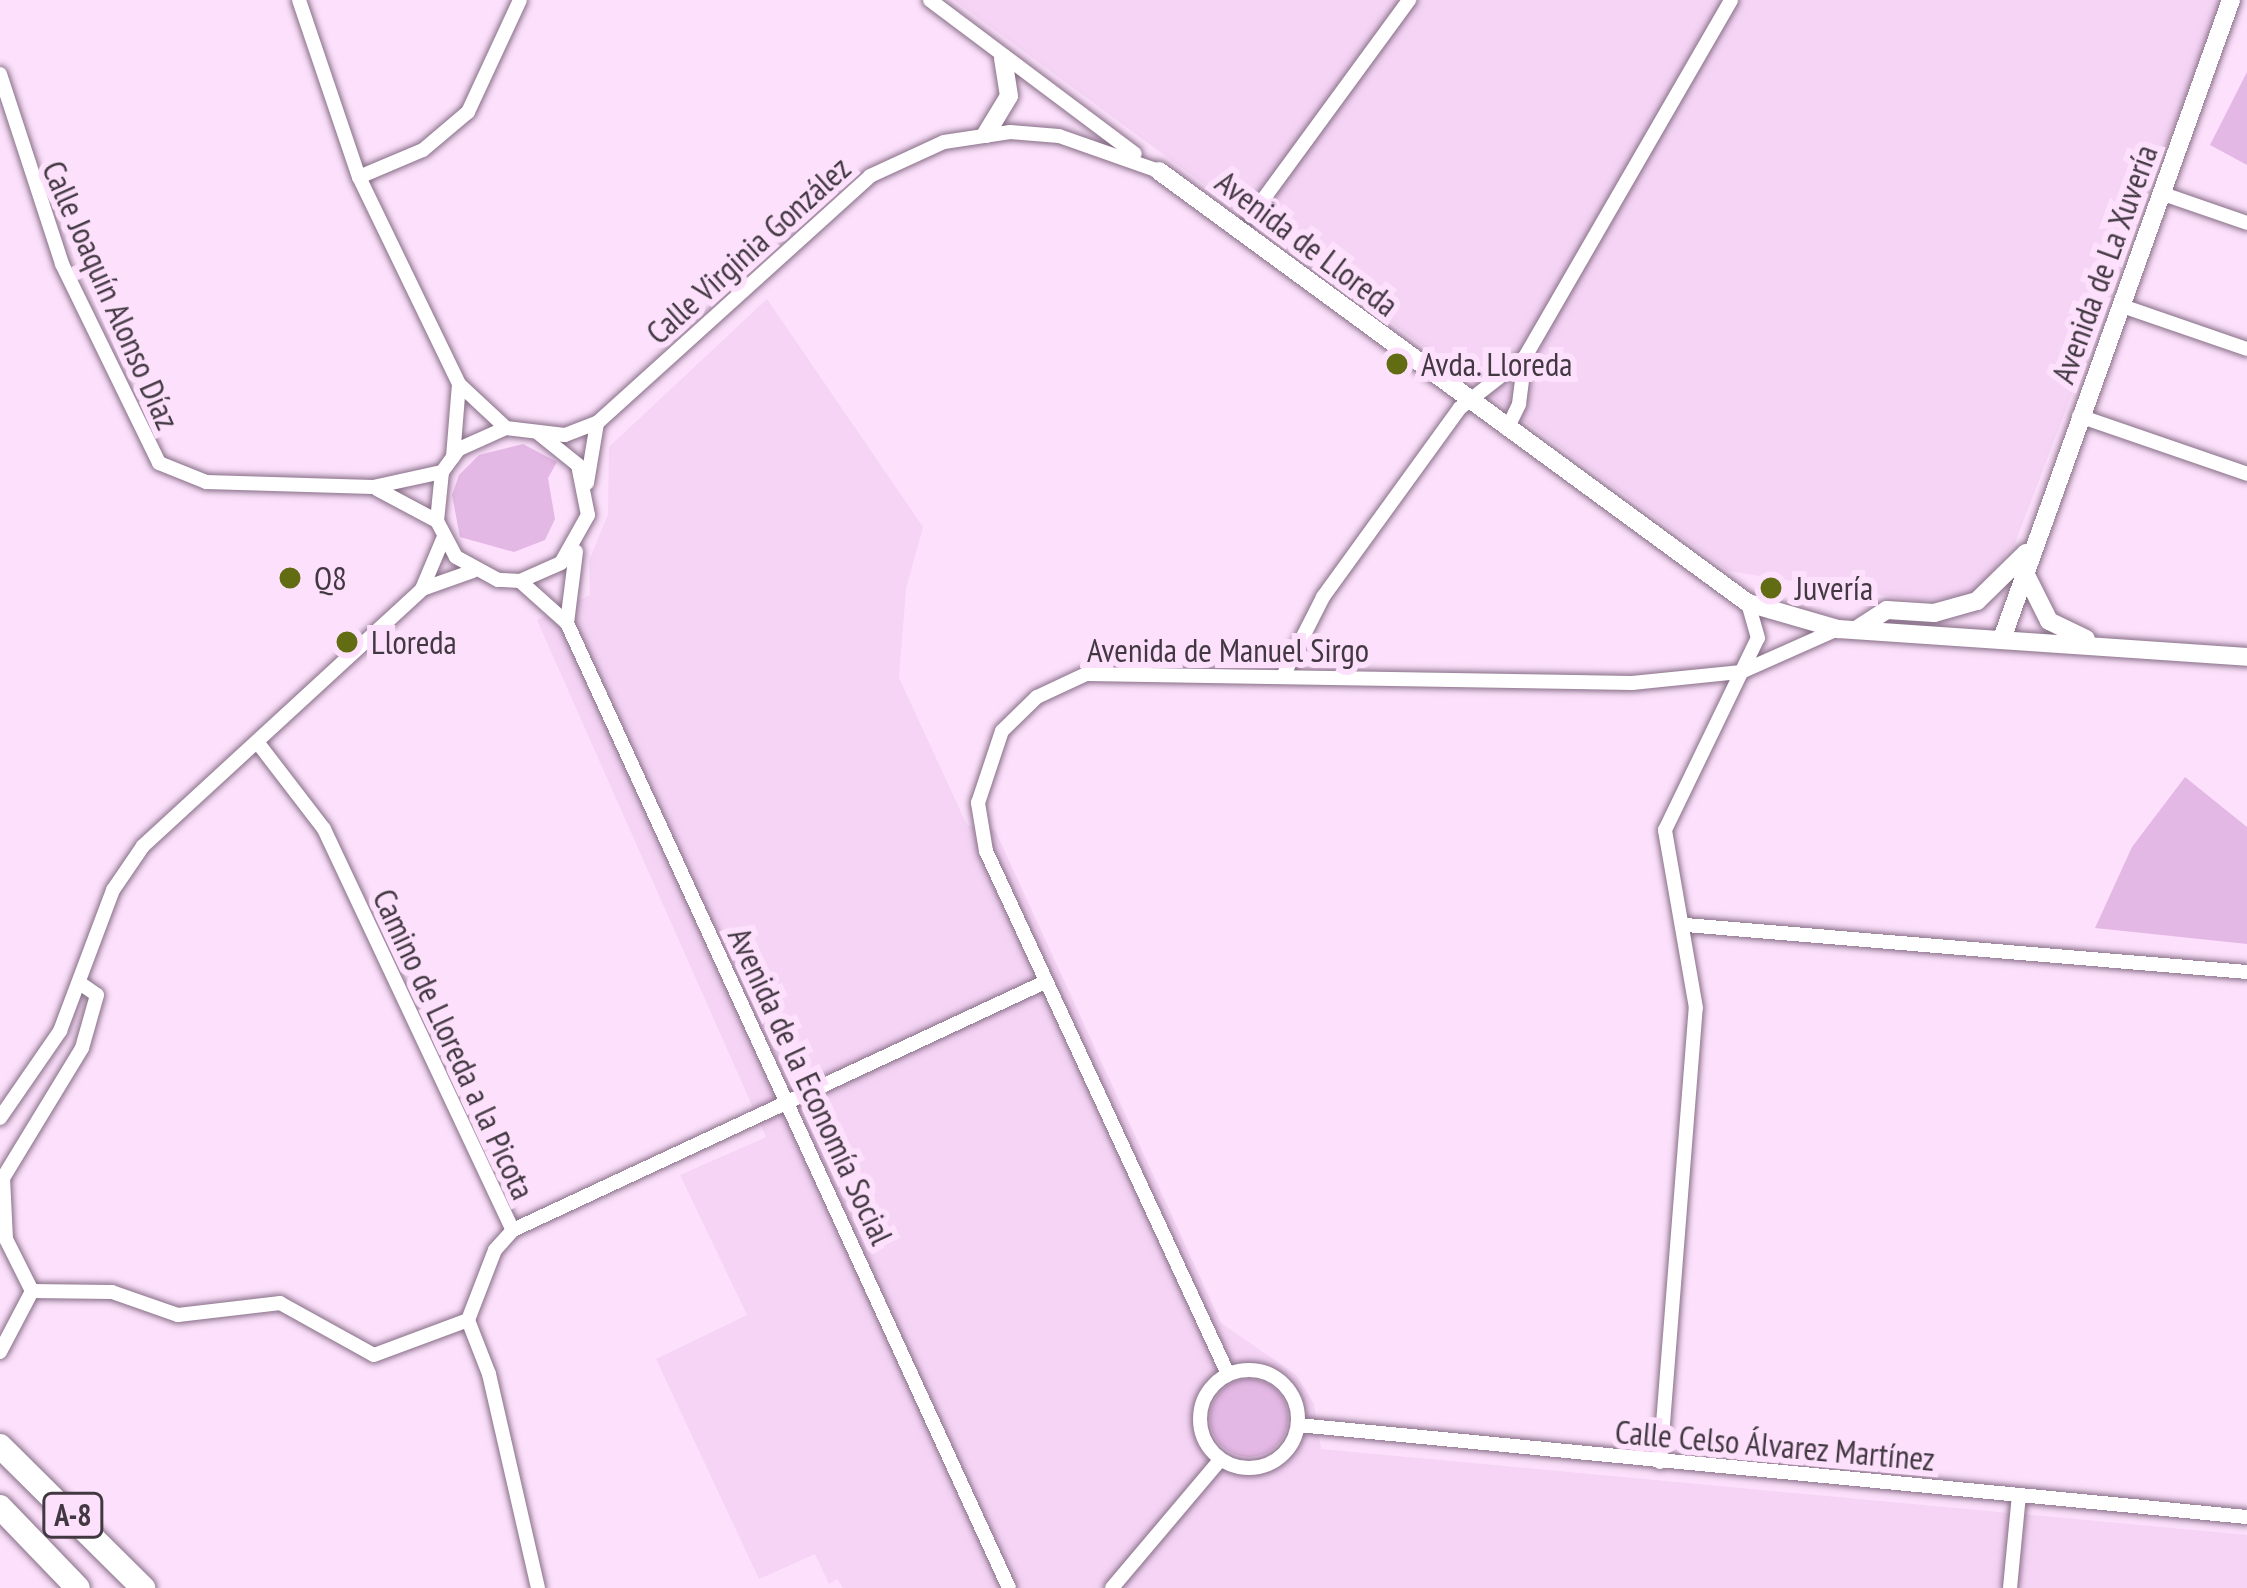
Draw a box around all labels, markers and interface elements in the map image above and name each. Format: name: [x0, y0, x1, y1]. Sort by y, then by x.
street label: Avenida de La Xuvería: [2042, 139, 2166, 389]
street label: Calle Virginia González: [638, 148, 858, 352]
street label: Calle Joaquín Alonso Díaz: [34, 154, 188, 436]
street label: Avenida de Lloreda: [1208, 162, 1406, 324]
place label: Avda. Lloreda: [1421, 344, 1575, 384]
marker: Avda. Lloreda: [1384, 351, 1410, 377]
place label: Q8: [314, 558, 347, 598]
marker: Q8: [277, 565, 303, 591]
place label: Juvería: [1795, 568, 1873, 608]
marker: Juvería: [1758, 575, 1784, 601]
place label: Lloreda: [371, 622, 457, 662]
marker: Lloreda: [334, 629, 360, 655]
street label: Avenida de Manuel Sirgo: [1087, 630, 1369, 670]
street label: Camino de Lloreda a la Picota: [365, 883, 543, 1205]
street label: Avenida de la Economía Social: [720, 921, 902, 1251]
street label: Calle Celso Álvarez Martínez: [1613, 1411, 1937, 1479]
road number: A-8: [40, 1491, 106, 1539]

